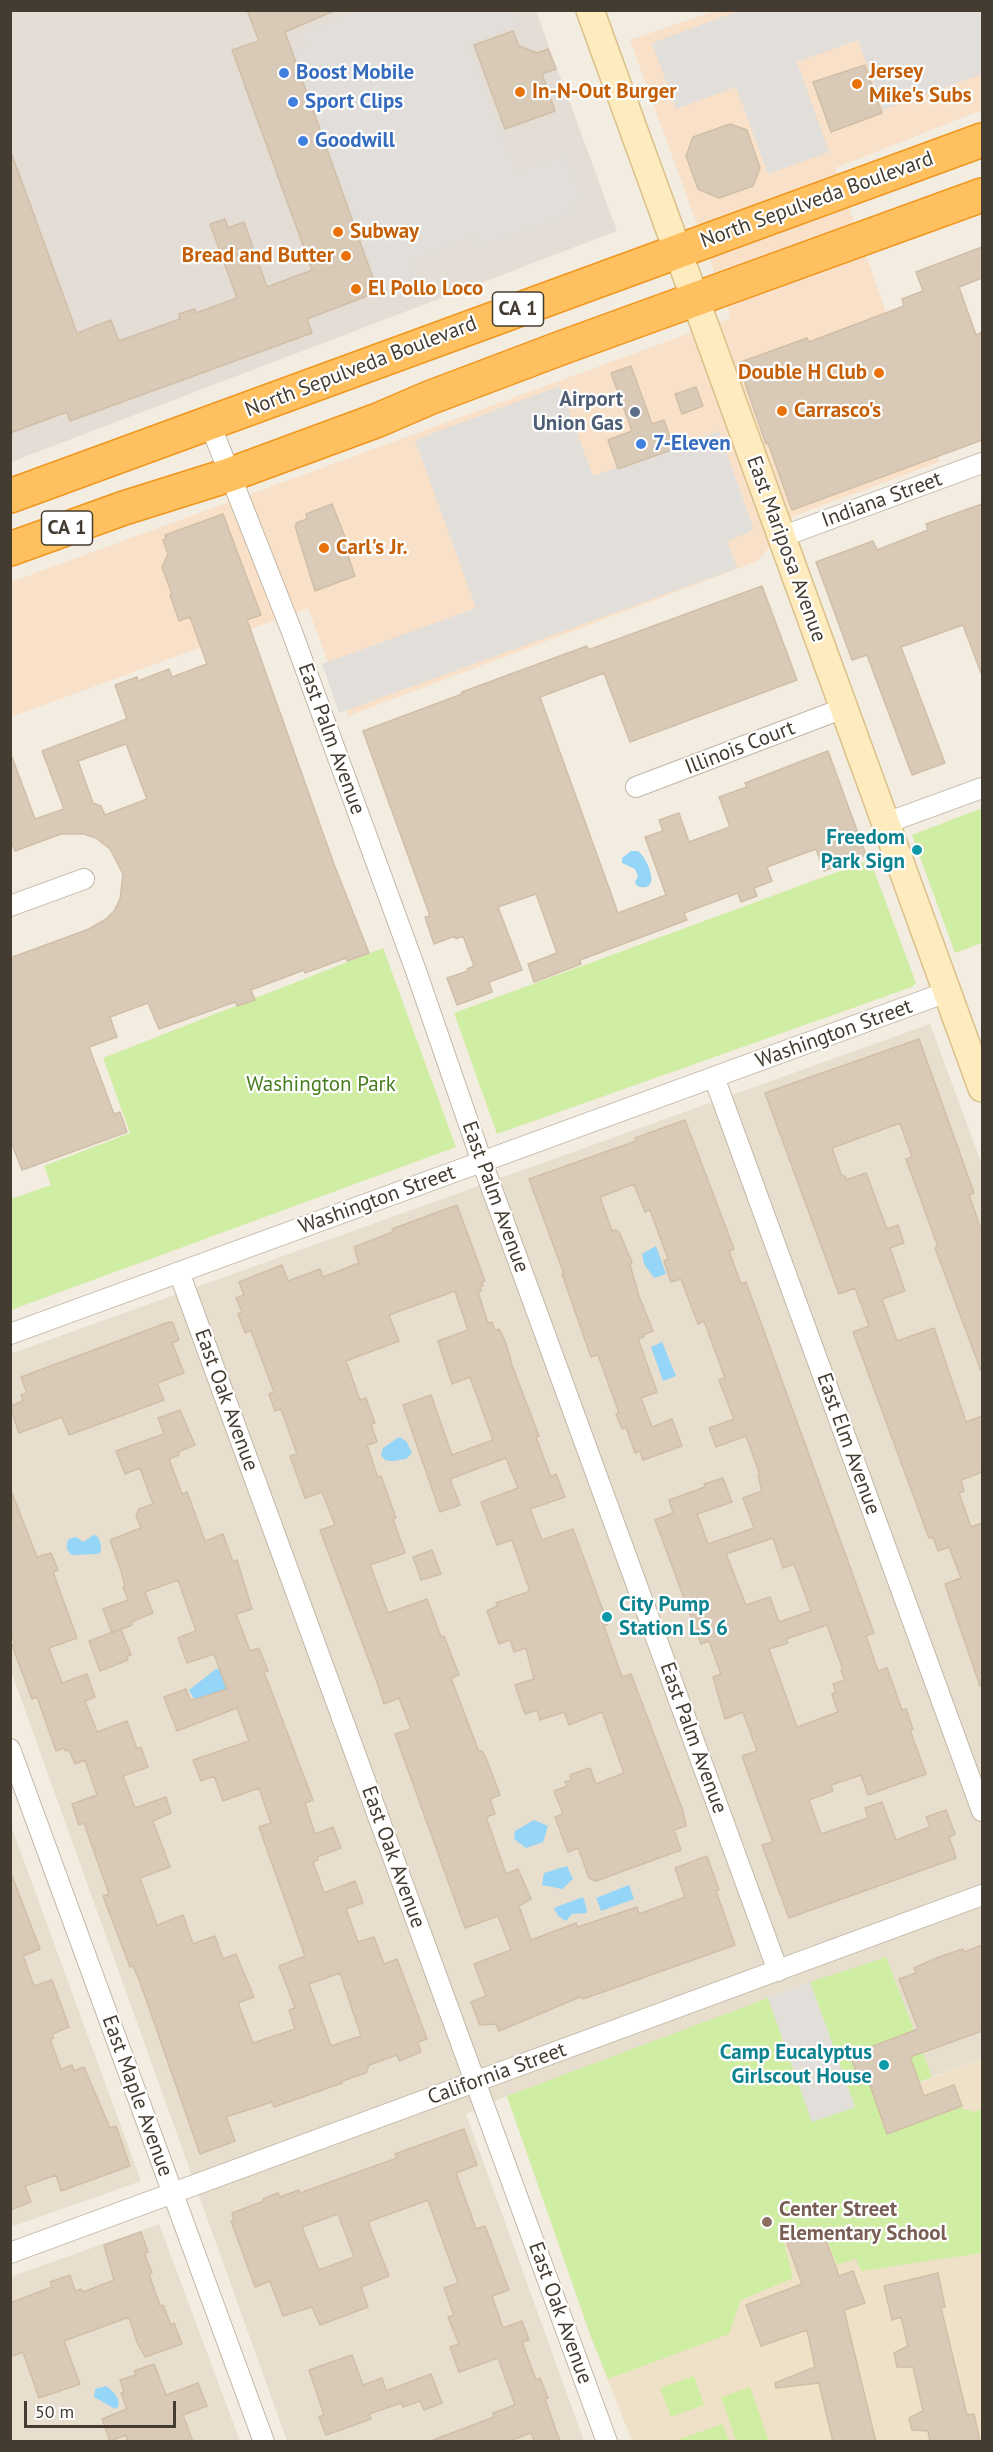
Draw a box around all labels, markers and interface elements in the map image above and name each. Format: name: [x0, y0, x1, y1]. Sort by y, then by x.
place label: Jersey Mike's Subs: [869, 59, 972, 109]
place label: Boost Mobile: [296, 60, 414, 86]
marker: Boost Mobile: [277, 66, 291, 80]
marker: Jersey Mike's Subs: [850, 77, 864, 91]
place label: In-N-Out Burger: [532, 79, 677, 105]
marker: In-N-Out Burger: [513, 85, 527, 99]
place label: Sport Clips: [305, 89, 403, 115]
marker: Sport Clips: [286, 95, 300, 109]
place label: Goodwill: [315, 128, 395, 154]
marker: Goodwill: [296, 134, 310, 148]
street label: North Sepulveda Boulevard: [697, 146, 937, 254]
place label: Subway: [350, 219, 419, 245]
marker: Subway: [331, 225, 345, 239]
place label: Bread and Butter: [182, 243, 334, 269]
marker: Bread and Butter: [339, 249, 353, 263]
place label: El Pollo Loco: [368, 276, 483, 302]
marker: El Pollo Loco: [349, 282, 363, 296]
road number: CA 1: [492, 292, 544, 326]
street label: North Sepulveda Boulevard: [242, 311, 480, 423]
place label: Double H Club: [738, 360, 867, 386]
marker: Double H Club: [872, 366, 886, 380]
place label: Airport Union Gas: [533, 387, 623, 437]
place label: Carrasco's: [794, 398, 881, 424]
marker: Carrasco's: [775, 404, 789, 418]
marker: Airport Union Gas: [628, 405, 642, 419]
place label: 7-Eleven: [653, 431, 731, 457]
marker: 7-Eleven: [634, 437, 648, 451]
street label: East Mariposa Avenue: [741, 453, 831, 645]
street label: Indiana Street: [818, 467, 946, 533]
road number: CA 1: [42, 511, 92, 545]
place label: Carl's Jr.: [336, 535, 408, 561]
marker: Carl's Jr.: [317, 541, 331, 555]
street label: East Palm Avenue: [292, 660, 370, 818]
street label: Illinois Court: [682, 716, 798, 780]
place label: Freedom Park Sign: [821, 825, 905, 875]
marker: Freedom Park Sign: [910, 843, 924, 857]
street label: Washington Street: [752, 994, 916, 1074]
park label: Washington Park: [246, 1072, 396, 1098]
street label: East Palm Avenue: [456, 1118, 534, 1276]
street label: Washington Street: [295, 1160, 459, 1240]
street label: East Oak Avenue: [189, 1326, 263, 1474]
street label: East Elm Avenue: [811, 1370, 885, 1518]
place label: City Pump Station LS 6: [619, 1592, 728, 1642]
marker: City Pump Station LS 6: [600, 1610, 614, 1624]
street label: East Palm Avenue: [654, 1659, 732, 1817]
street label: East Oak Avenue: [356, 1783, 430, 1931]
street label: East Maple Avenue: [96, 2012, 178, 2180]
street label: California Street: [424, 2037, 570, 2111]
place label: Camp Eucalyptus Girlscout House: [720, 2040, 872, 2090]
marker: Camp Eucalyptus Girlscout House: [877, 2058, 891, 2072]
place label: Center Street Elementary School: [779, 2197, 947, 2247]
marker: Center Street Elementary School: [760, 2215, 774, 2229]
street label: East Oak Avenue: [523, 2239, 597, 2387]
scale bar: [27, 2389, 178, 2427]
text: 50 m: [35, 2400, 74, 2423]

